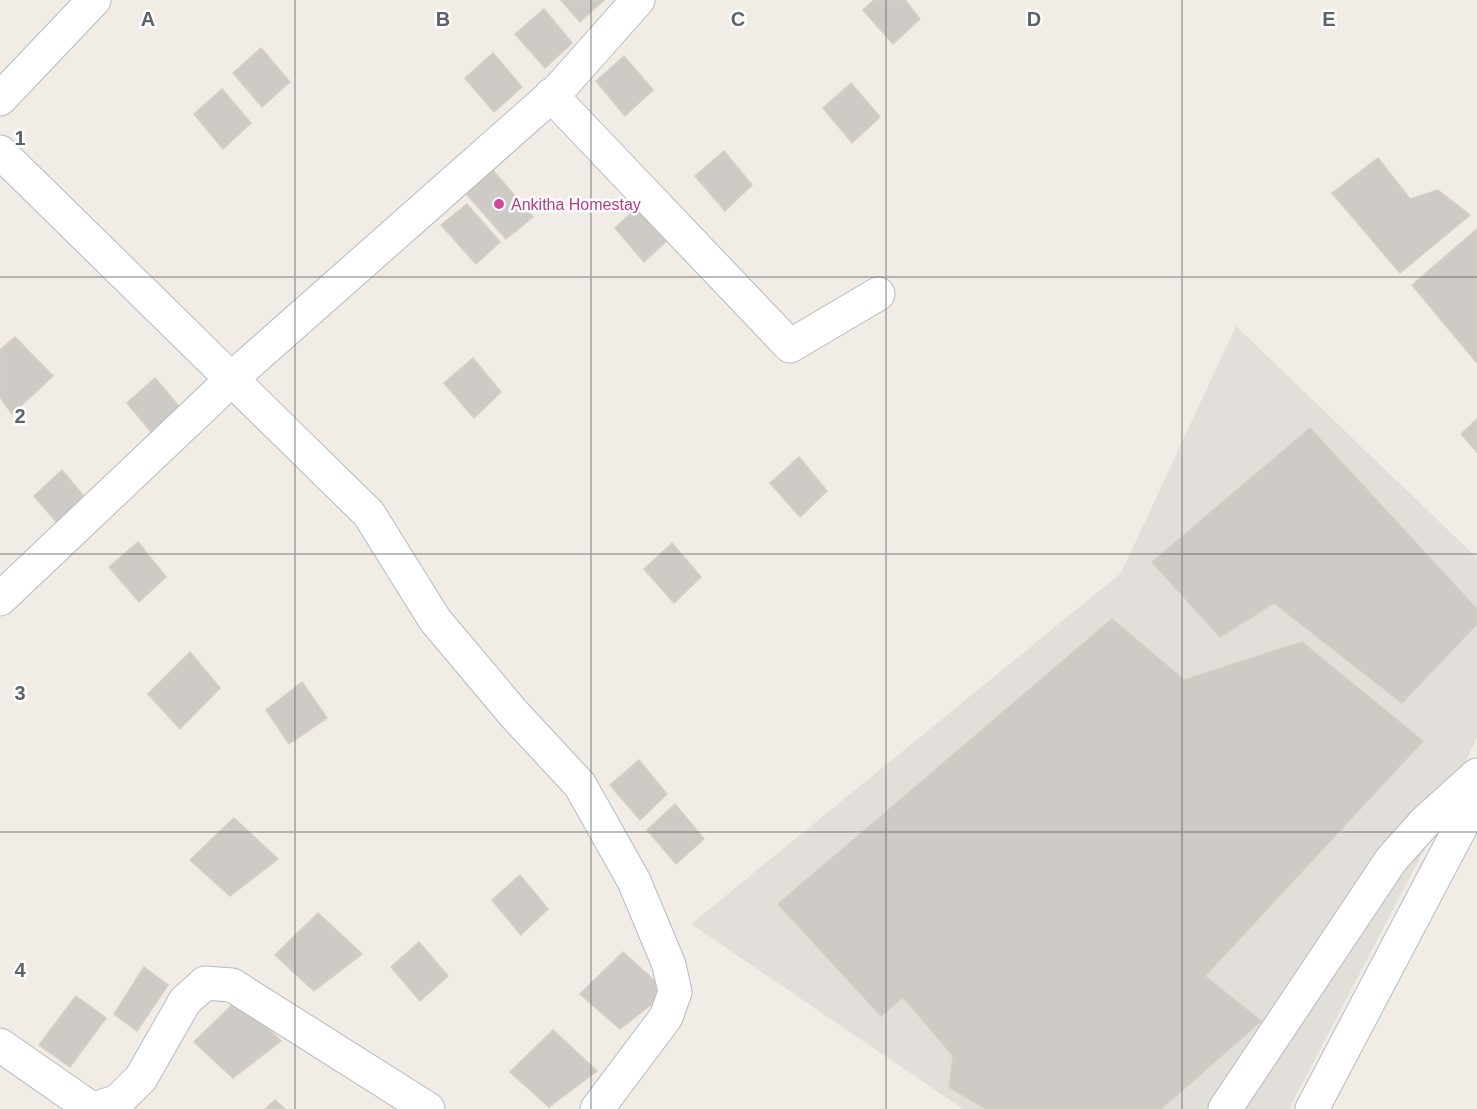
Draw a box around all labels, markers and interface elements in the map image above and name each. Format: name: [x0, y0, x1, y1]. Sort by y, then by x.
text: A: [141, 8, 155, 30]
text: B: [436, 8, 450, 30]
text: C: [731, 8, 745, 30]
text: D: [1027, 8, 1041, 30]
text: E: [1322, 8, 1336, 30]
text: 1: [14, 127, 26, 149]
place label: Ankitha Homestay: [511, 196, 641, 213]
marker: Ankitha Homestay: [492, 197, 506, 211]
text: 2: [14, 405, 26, 427]
text: 3: [14, 682, 26, 704]
text: 4: [14, 959, 26, 981]

